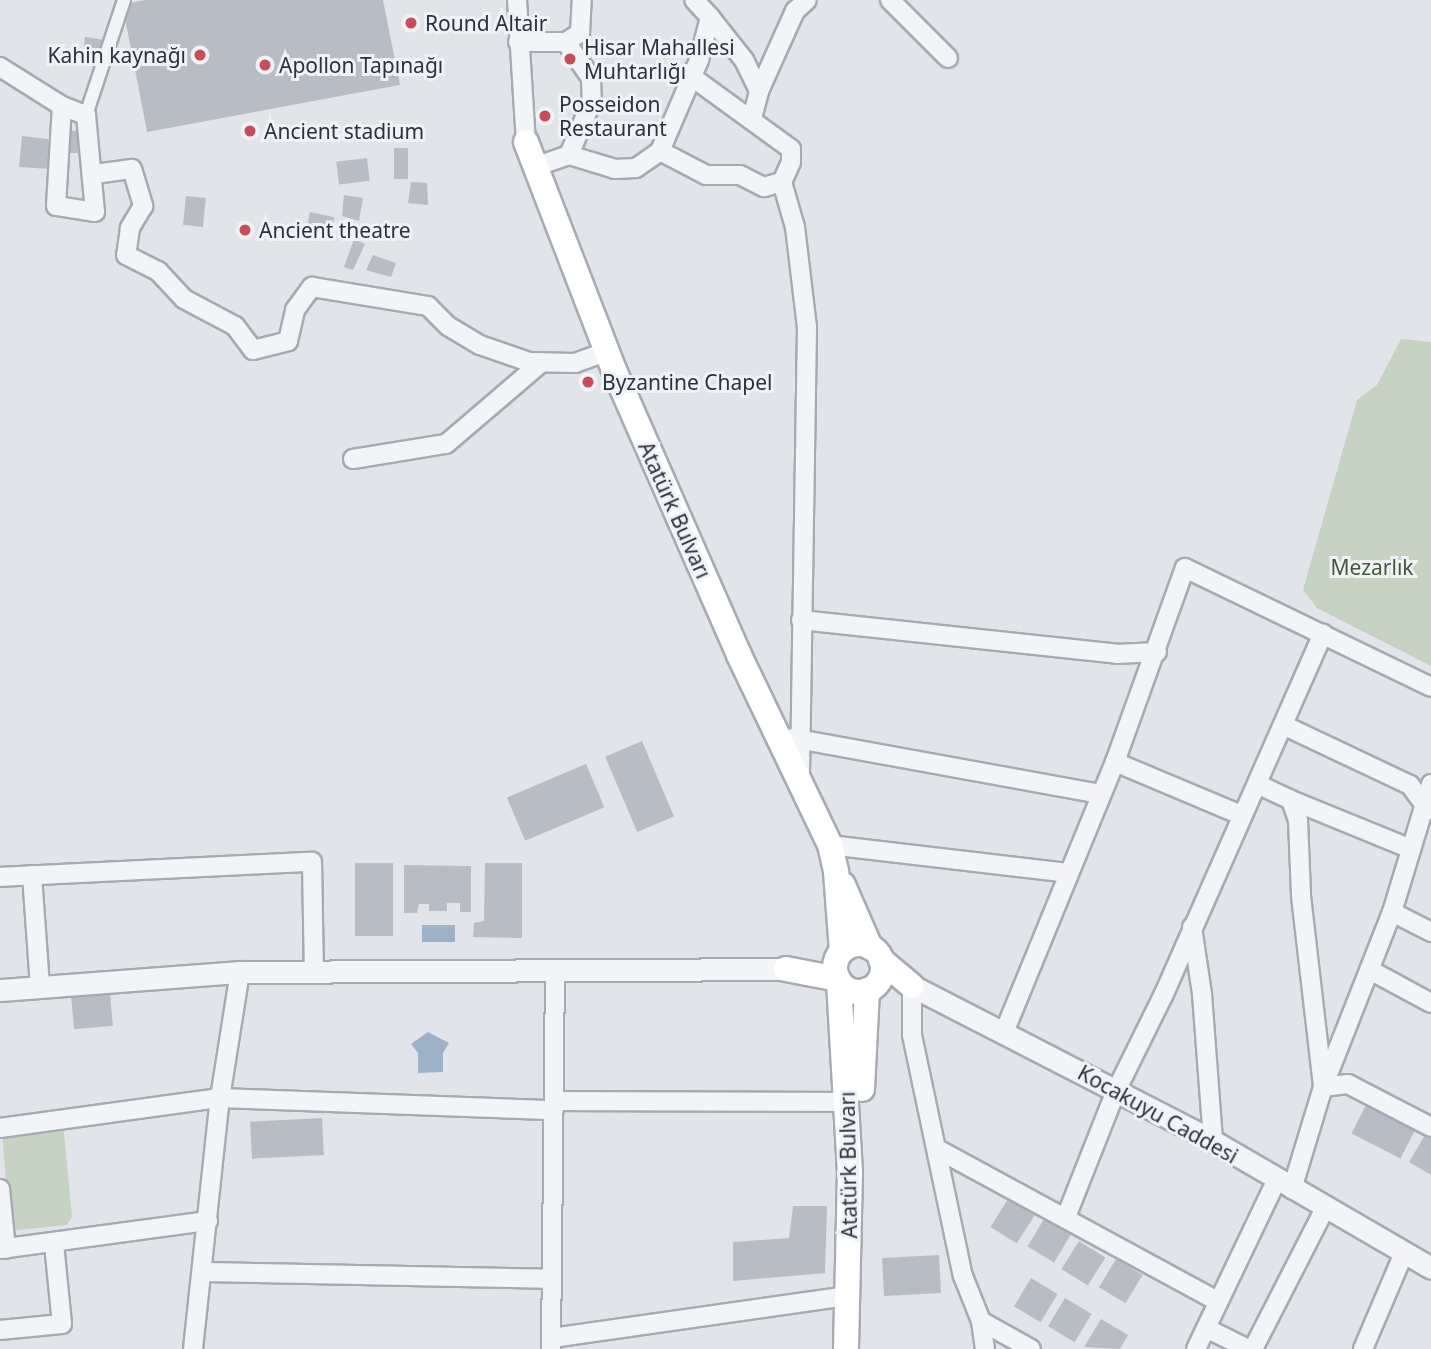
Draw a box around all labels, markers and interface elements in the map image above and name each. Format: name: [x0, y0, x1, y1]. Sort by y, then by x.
place label: Round Altair: [425, 10, 547, 36]
marker: Round Altair: [403, 15, 419, 31]
place label: Hisar Mahallesi Muhtarlığı: [584, 34, 735, 84]
place label: Kahin kaynağı: [48, 42, 186, 68]
marker: Kahin kaynağı: [192, 47, 208, 63]
marker: Hisar Mahallesi Muhtarlığı: [562, 51, 578, 67]
place label: Apollon Tapınağı: [279, 52, 443, 78]
marker: Apollon Tapınağı: [257, 57, 273, 73]
place label: Posseidon Restaurant: [559, 91, 667, 141]
marker: Posseidon Restaurant: [537, 108, 553, 124]
place label: Ancient stadium: [264, 118, 424, 144]
marker: Ancient stadium: [242, 123, 258, 139]
place label: Ancient theatre: [259, 217, 411, 243]
marker: Ancient theatre: [237, 222, 253, 238]
place label: Byzantine Chapel: [602, 369, 772, 395]
marker: Byzantine Chapel: [580, 374, 596, 390]
street label: Atatürk Bulvarı: [634, 438, 716, 582]
park label: Mezarlık: [1330, 554, 1414, 580]
street label: Kocakuyu Caddesi: [1074, 1060, 1242, 1168]
street label: Atatürk Bulvarı: [834, 1091, 862, 1239]

